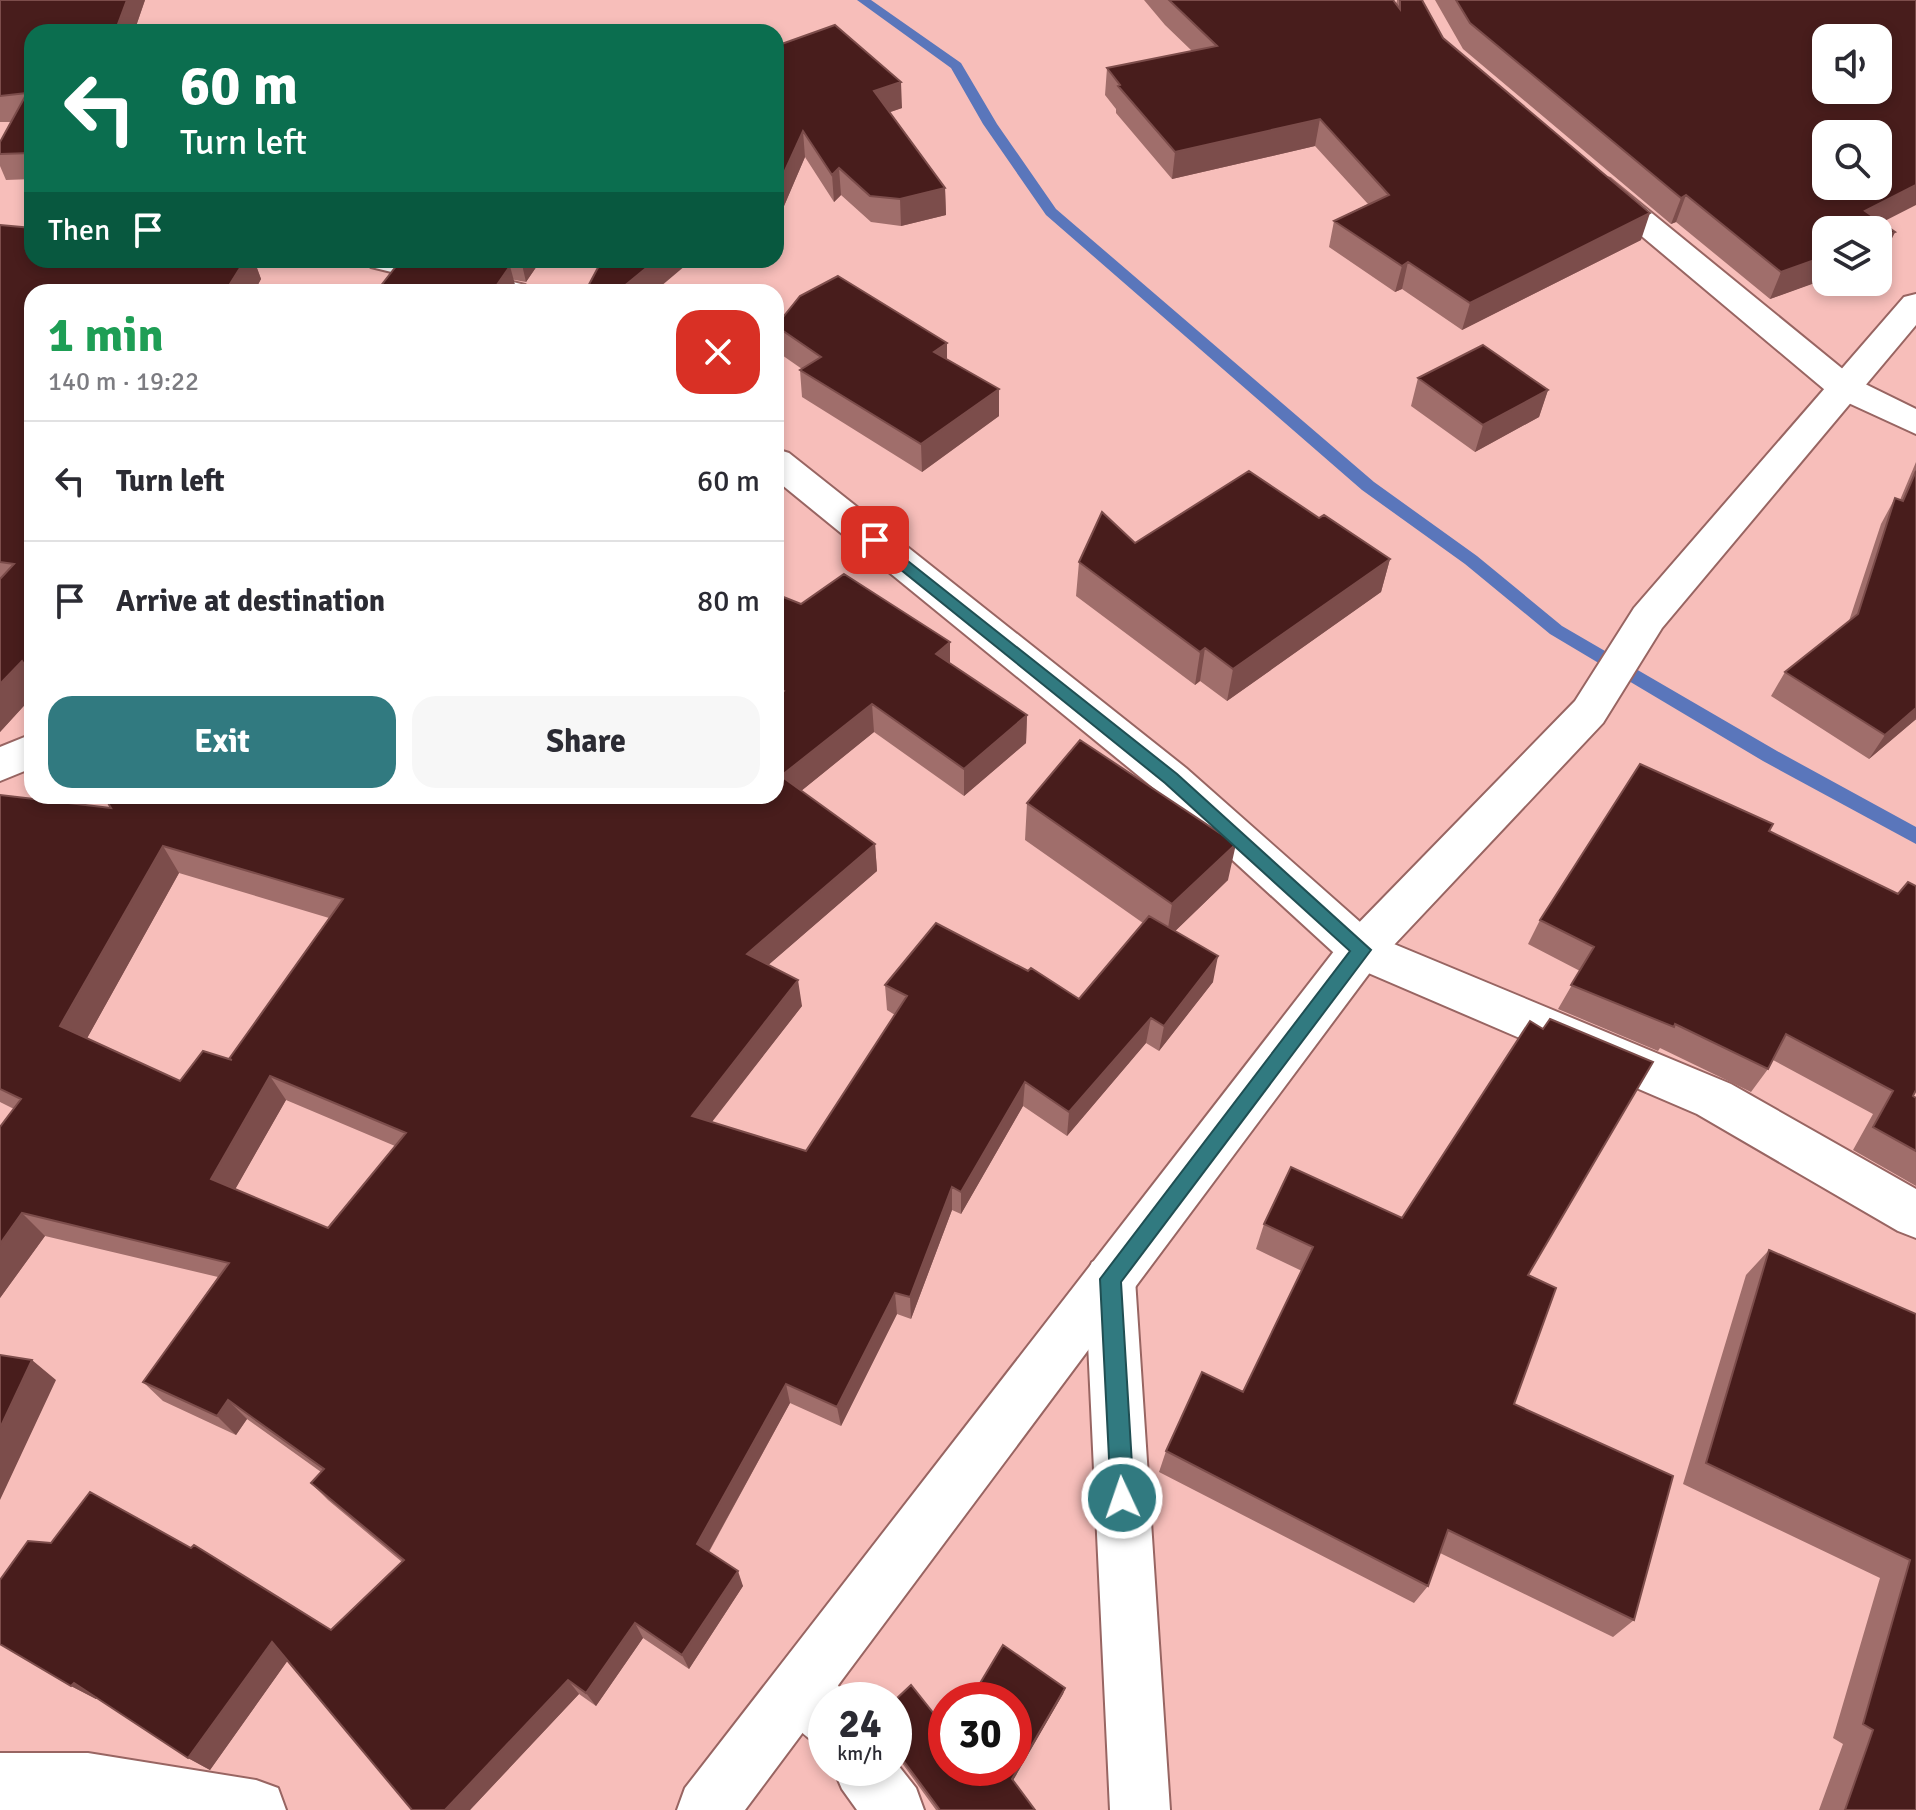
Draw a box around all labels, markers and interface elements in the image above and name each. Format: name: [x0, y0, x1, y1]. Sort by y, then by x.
map controls: [1812, 24, 1892, 296]
button: sound: [1812, 24, 1892, 104]
text: 60 m: [180, 51, 298, 120]
icon: left: [48, 56, 152, 160]
text: Turn left: [180, 120, 307, 165]
button: search: [1812, 120, 1892, 200]
icon: arrive: [126, 208, 170, 252]
text: Then: [48, 212, 110, 249]
button: layers: [1812, 216, 1892, 296]
text: 1 min: [48, 306, 164, 365]
button: close: [676, 310, 760, 394]
text: 140 m · 19:22: [48, 366, 199, 398]
icon: left: [48, 459, 92, 503]
text: Turn left: [116, 463, 225, 500]
text: 60 m: [697, 463, 760, 500]
pin: [841, 506, 909, 574]
icon: arrive: [853, 518, 897, 562]
icon: arrive: [48, 579, 92, 623]
text: Arrive at destination: [116, 583, 385, 620]
text: 80 m: [697, 583, 760, 620]
button: Exit: [48, 696, 396, 788]
button: Share: [412, 696, 760, 788]
position arrow: [1080, 1456, 1164, 1540]
speed limit sign: 30: [928, 1682, 1032, 1786]
text: 24: [838, 1699, 882, 1749]
text: km/h: [837, 1741, 883, 1766]

